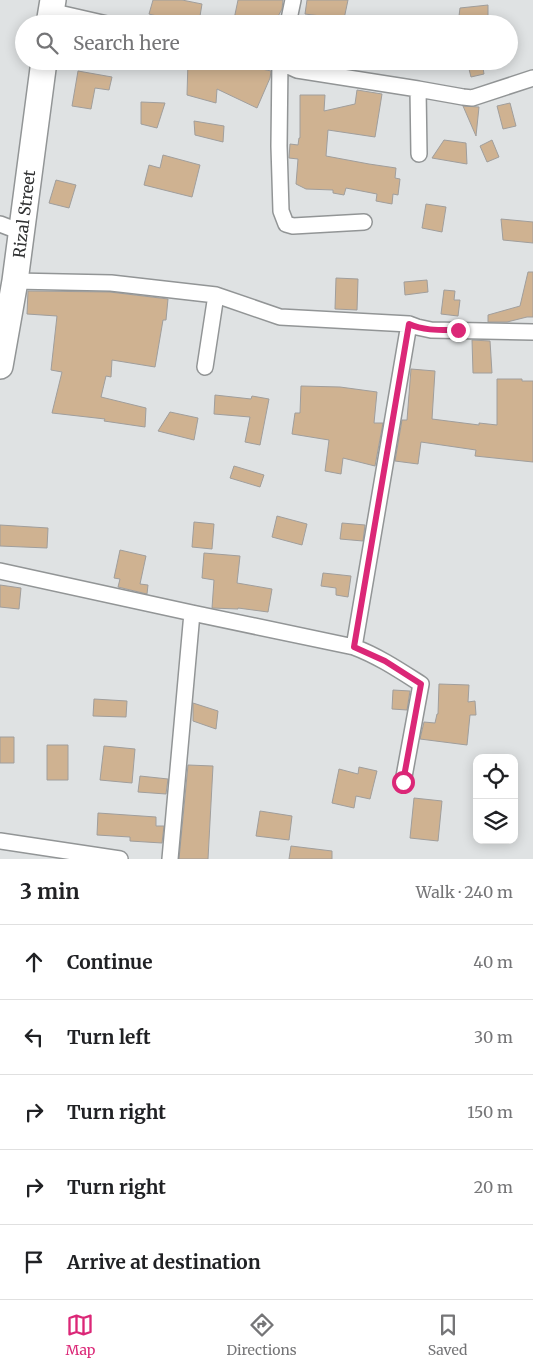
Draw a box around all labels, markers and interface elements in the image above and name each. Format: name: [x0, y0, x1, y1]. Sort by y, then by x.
search box: [15, 15, 518, 70]
icon: search: [33, 29, 61, 57]
text: Search here: [73, 31, 180, 55]
street label: Rizal Street: [9, 168, 39, 259]
route end: [447, 319, 470, 342]
map controls: [473, 754, 518, 844]
button: locate: [473, 754, 518, 799]
route start: [392, 771, 415, 794]
button: layers: [473, 799, 518, 844]
text: 3 min: [20, 878, 79, 905]
text: Walk · 240 m: [416, 882, 513, 902]
icon: ahead: [20, 948, 48, 976]
text: Continue: [67, 950, 153, 974]
text: 40 m: [473, 952, 513, 972]
icon: left: [20, 1023, 48, 1051]
text: Turn left: [67, 1025, 151, 1049]
text: 30 m: [474, 1027, 513, 1047]
icon: right: [20, 1098, 48, 1126]
text: Turn right: [67, 1100, 166, 1124]
text: 150 m: [467, 1102, 513, 1122]
icon: right: [20, 1173, 48, 1201]
text: Turn right: [67, 1175, 166, 1199]
text: 20 m: [474, 1177, 513, 1197]
icon: arrive: [20, 1248, 48, 1276]
text: Arrive at destination: [67, 1250, 261, 1274]
tab: Map: [66, 1311, 95, 1359]
tab: Directions: [227, 1311, 297, 1359]
tab: Saved: [428, 1311, 467, 1359]

